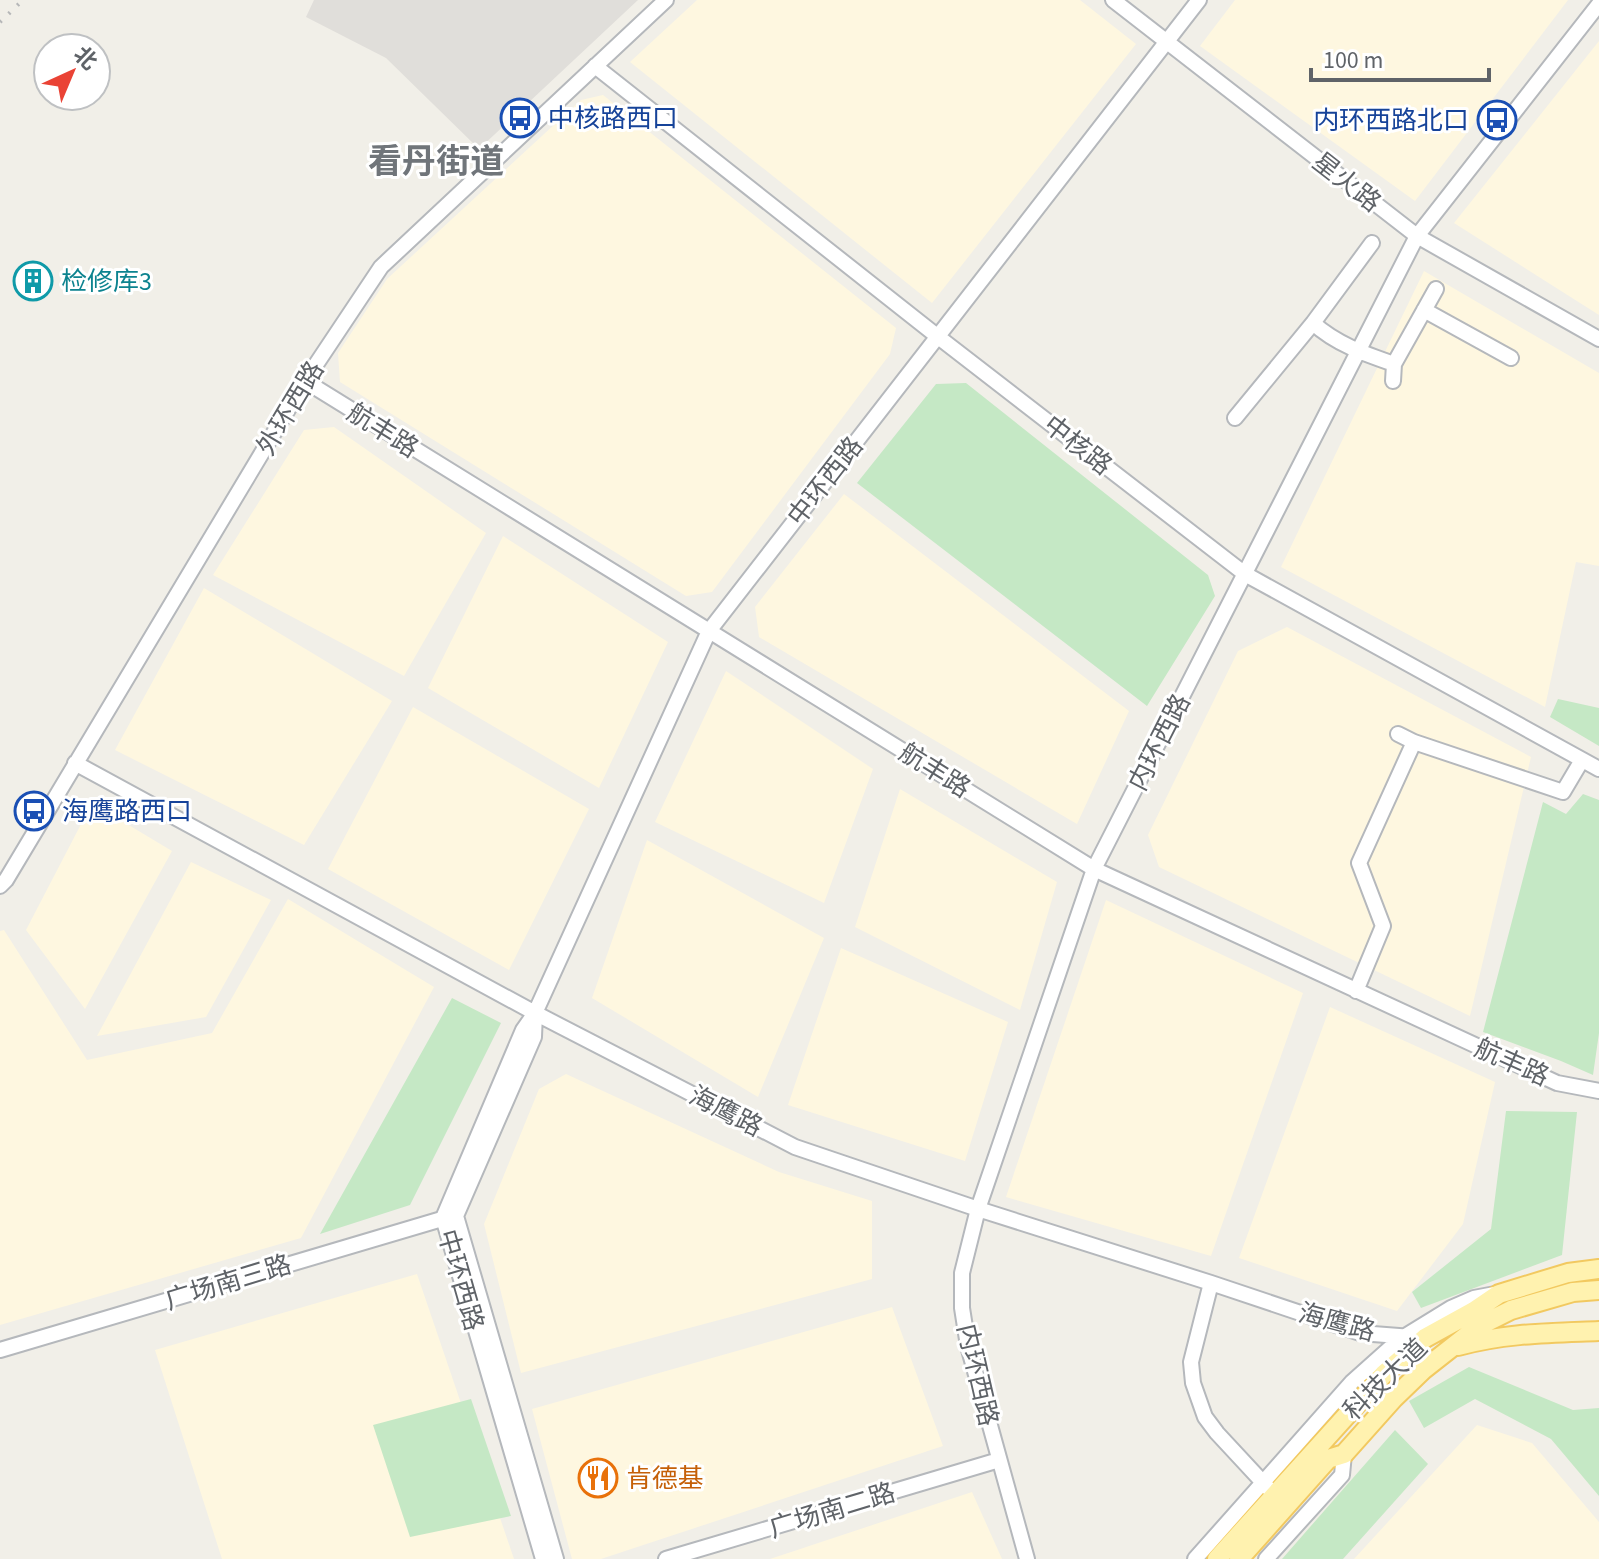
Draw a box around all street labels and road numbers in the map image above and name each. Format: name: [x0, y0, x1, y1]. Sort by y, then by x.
street label: 星火路: [1305, 144, 1389, 221]
street label: 外环西路: [248, 354, 333, 462]
street label: 航丰路: [340, 394, 426, 467]
street label: 中核路: [1036, 407, 1120, 484]
street label: 中环西路: [779, 429, 872, 534]
street label: 内环西路: [1119, 687, 1200, 797]
street label: 航丰路: [892, 734, 978, 807]
street label: 航丰路: [1469, 1030, 1555, 1095]
street label: 海鹰路: [683, 1077, 769, 1146]
street label: 中环西路: [428, 1225, 493, 1335]
street label: 广场南三路: [161, 1246, 296, 1319]
street label: 海鹰路: [1294, 1295, 1379, 1350]
street label: 内环西路: [948, 1320, 1007, 1430]
street label: 科技大道: [1335, 1330, 1436, 1429]
street label: 广场南二路: [765, 1474, 900, 1547]

